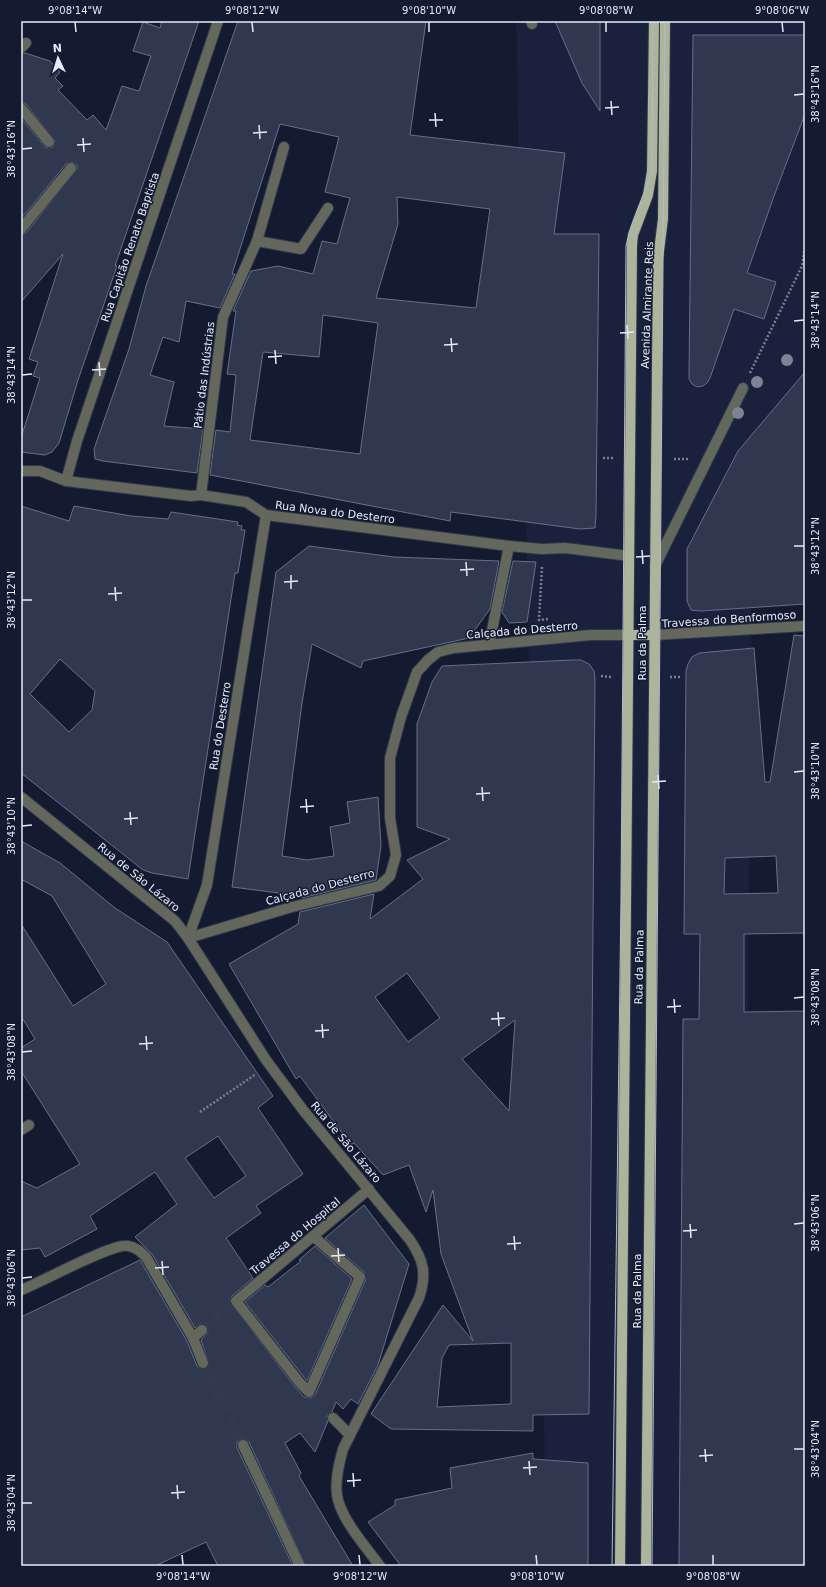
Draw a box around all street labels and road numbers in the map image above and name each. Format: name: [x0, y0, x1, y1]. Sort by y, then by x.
street label: Rua Capitão Renato Baptista: [99, 170, 162, 324]
street label: Avenida Almirante Reis: [639, 241, 656, 369]
street label: Pátio das Indústrias: [191, 321, 218, 429]
street label: Rua Nova do Desterro: [274, 499, 396, 526]
street label: Rua da Palma: [636, 606, 649, 680]
street label: Travessa do Benformoso: [660, 608, 797, 631]
street label: Calçada do Desterro: [466, 619, 579, 642]
street label: Rua do Desterro: [207, 681, 234, 771]
street label: Rua de São Lázaro: [95, 840, 183, 915]
street label: Calçada do Desterro: [264, 867, 376, 908]
street label: Rua da Palma: [632, 929, 647, 1005]
street label: Rua de São Lázaro: [308, 1099, 384, 1186]
street label: Travessa do Hospital: [247, 1195, 343, 1278]
street label: Rua da Palma: [631, 1254, 644, 1328]

